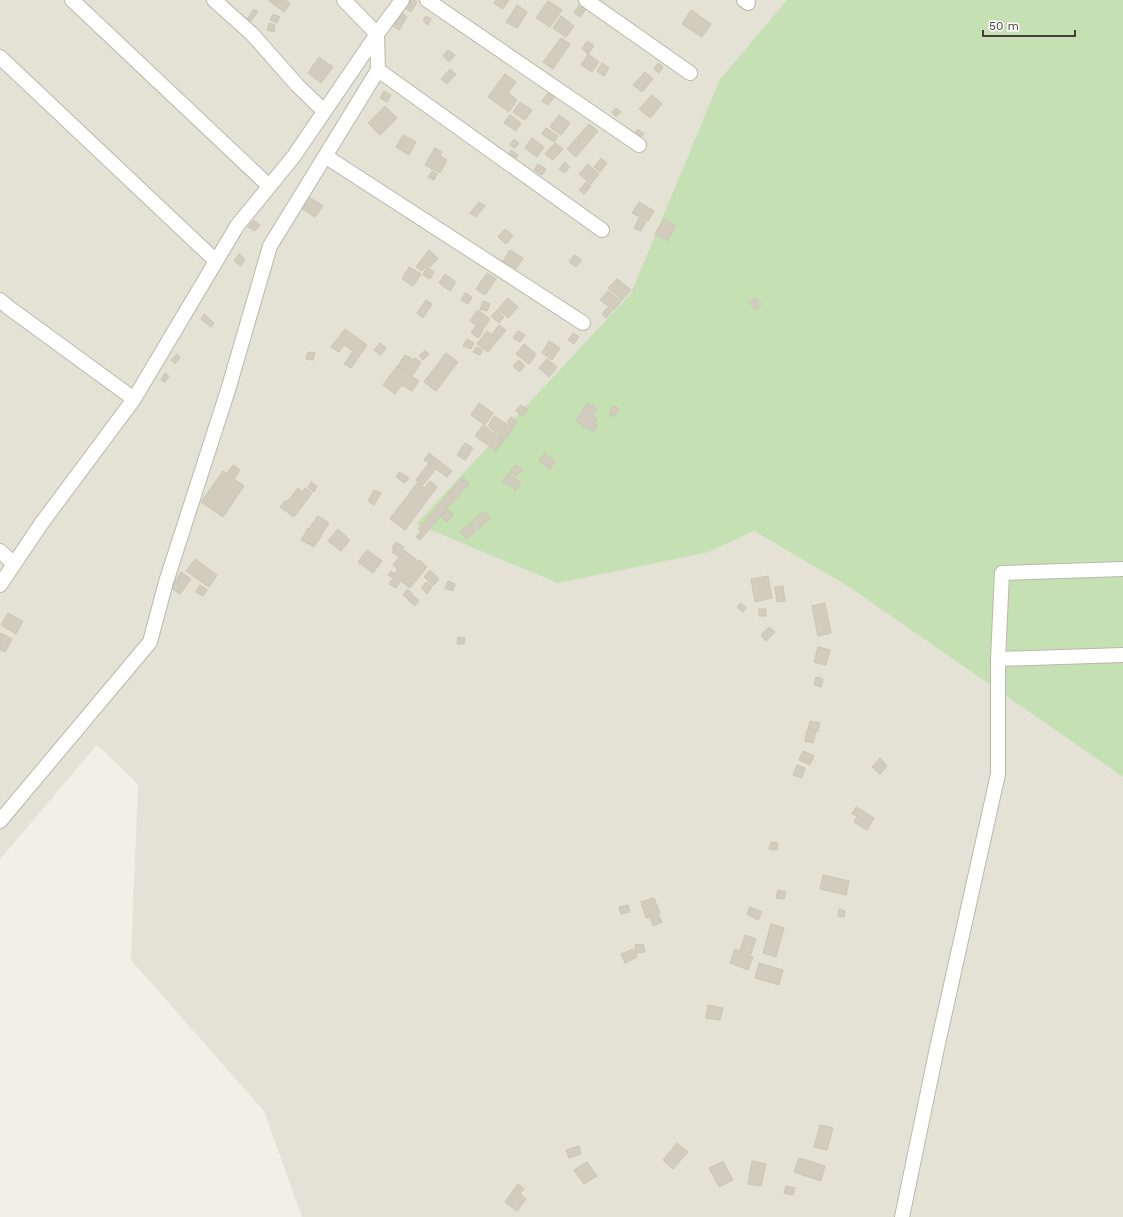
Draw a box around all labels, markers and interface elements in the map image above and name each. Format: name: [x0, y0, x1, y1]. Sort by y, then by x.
scale bar: [983, 12, 1075, 38]
text: 50 m: [989, 19, 1019, 33]

